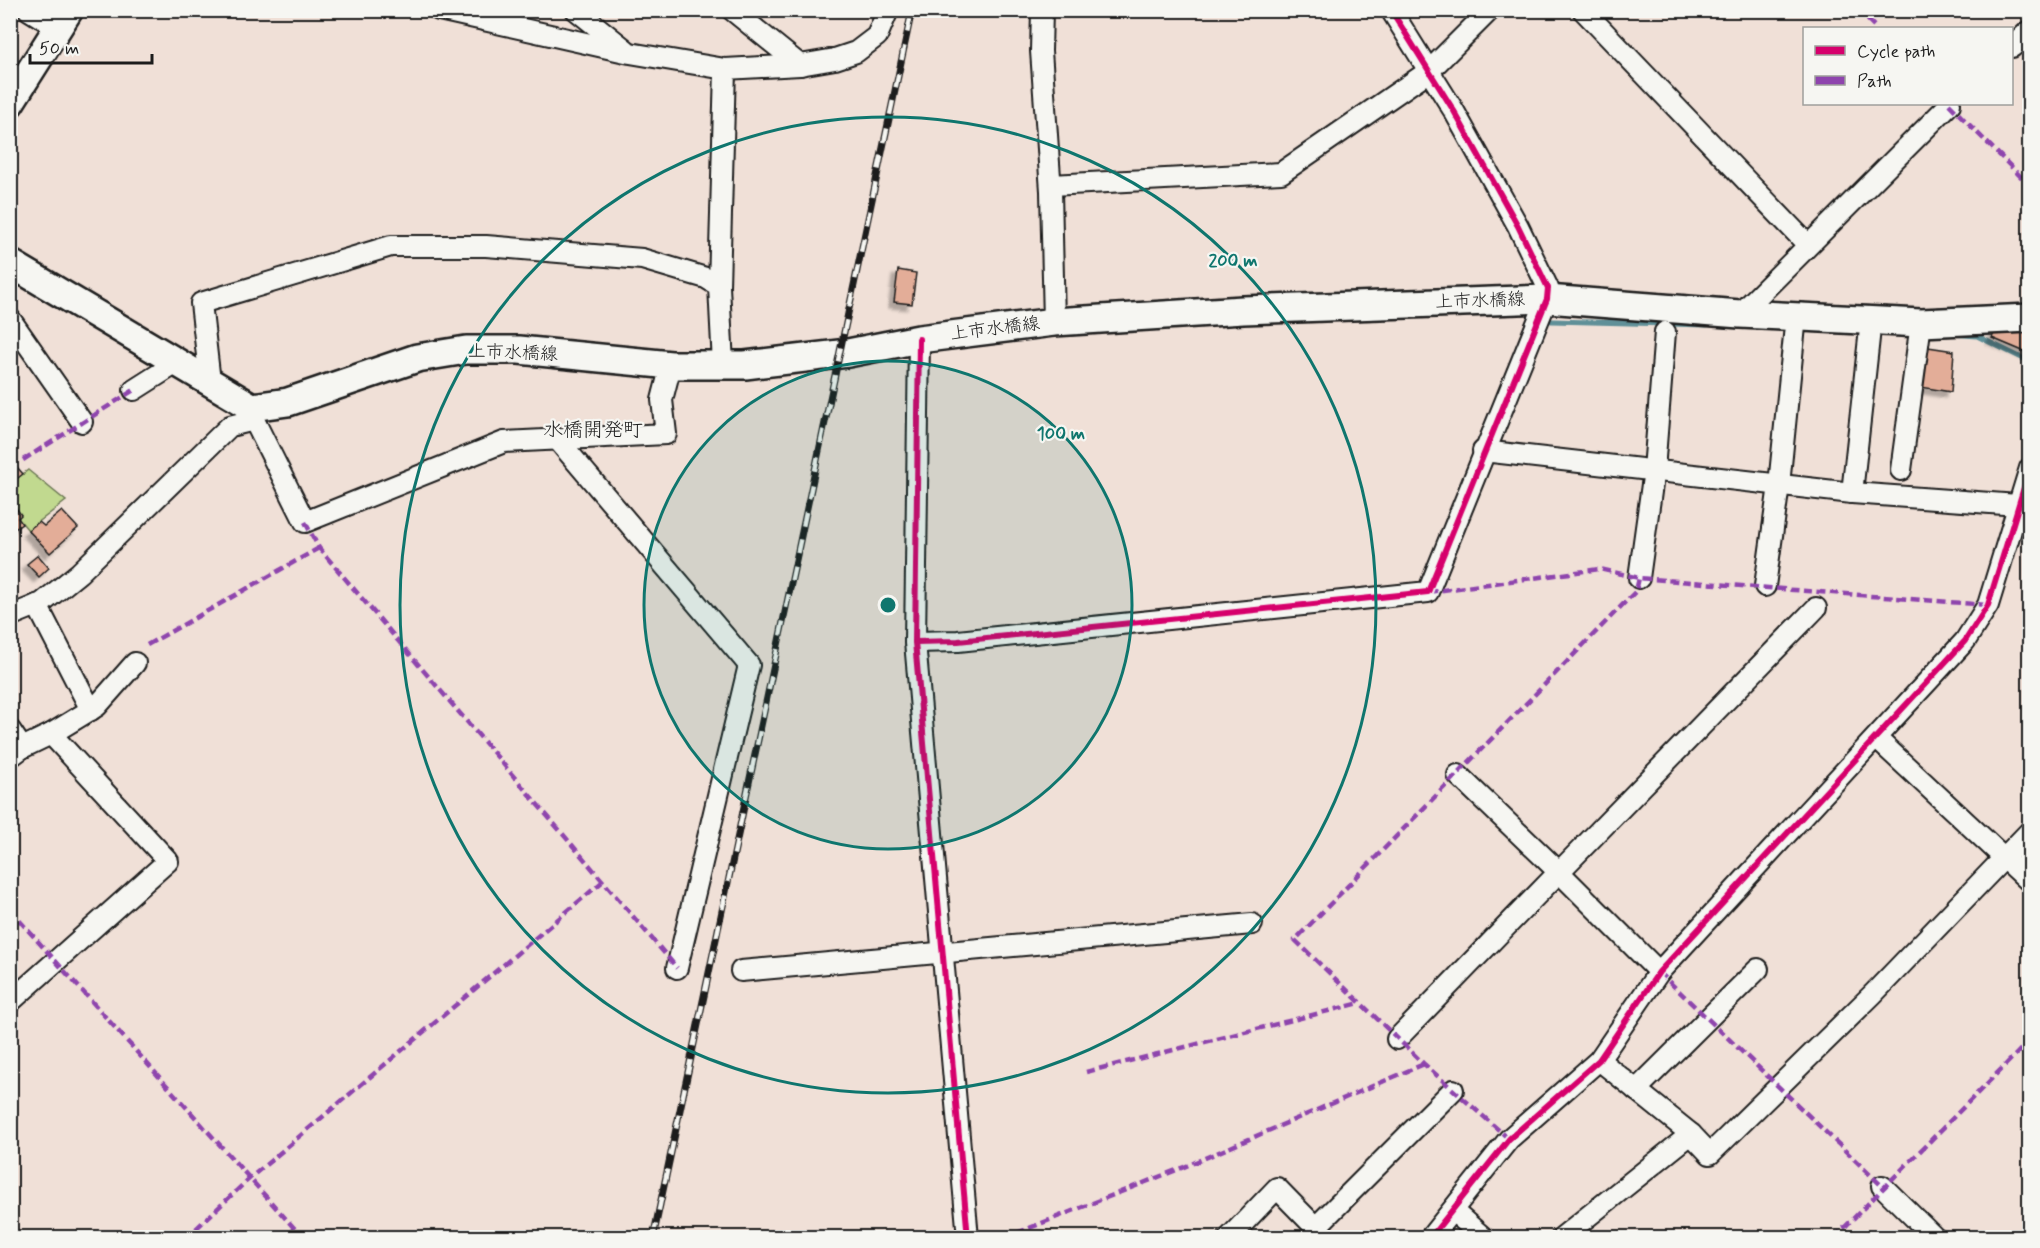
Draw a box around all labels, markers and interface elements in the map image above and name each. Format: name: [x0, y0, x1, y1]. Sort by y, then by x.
scale bar: [30, 27, 152, 65]
legend: [1803, 27, 2013, 105]
text: 50 m: [39, 37, 79, 61]
text: Cycle path: [1857, 40, 1935, 64]
text: Path: [1857, 70, 1892, 94]
text: 200 m: [1208, 249, 1258, 273]
street label: 上市水橋線: [1435, 287, 1525, 315]
street label: 上市水橋線: [949, 312, 1041, 346]
street label: 上市水橋線: [468, 339, 558, 367]
district label: 水橋開発町: [543, 417, 643, 444]
text: 100 m: [1037, 422, 1085, 446]
centre of rings: [878, 595, 898, 615]

